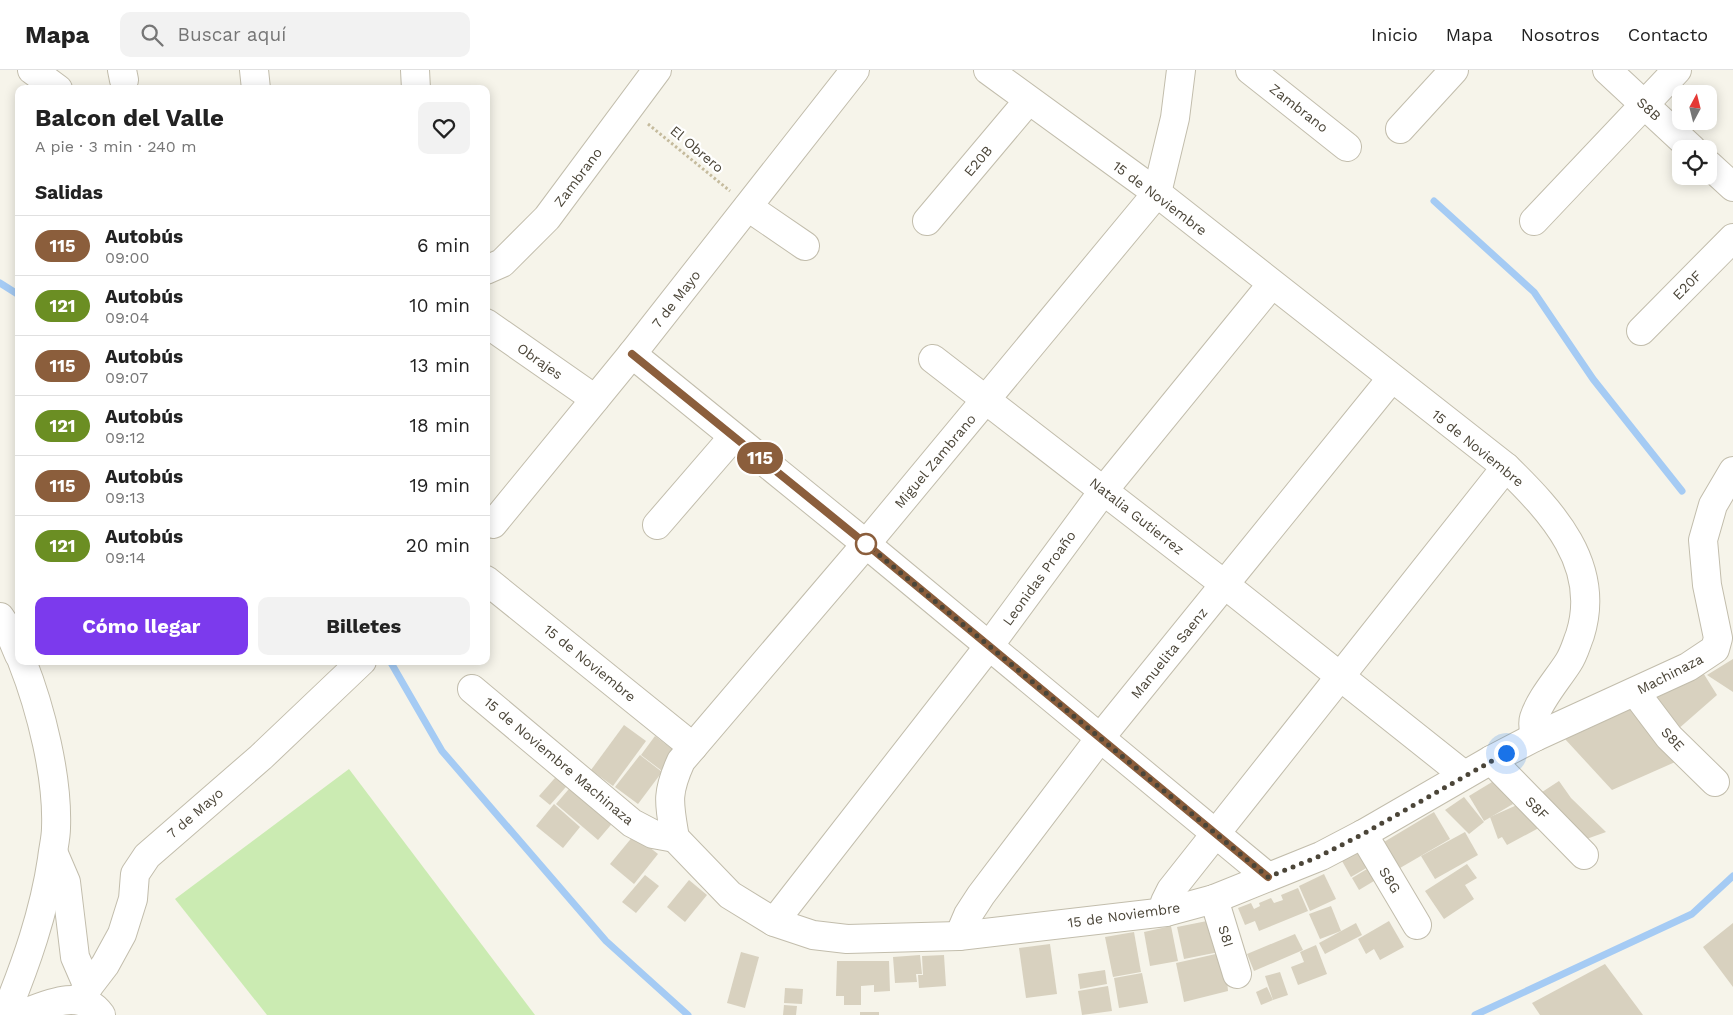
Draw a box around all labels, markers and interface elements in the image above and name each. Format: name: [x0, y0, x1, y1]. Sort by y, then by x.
search box: [120, 12, 470, 57]
text: Mapa: [25, 21, 90, 49]
icon: search: [138, 21, 166, 49]
text: Buscar aquí: [178, 23, 286, 46]
text: Inicio: [1371, 24, 1418, 45]
text: Mapa: [1446, 24, 1493, 45]
text: Nosotros: [1521, 24, 1600, 45]
text: Contacto: [1628, 24, 1708, 45]
street label: Zambrano: [1267, 80, 1331, 136]
north arrow: [1672, 85, 1718, 130]
map controls: [1672, 85, 1717, 185]
street label: S8B: [1634, 94, 1664, 124]
button: heart: [418, 102, 470, 154]
text: Balcon del Valle: [35, 104, 224, 132]
street label: El Obrero: [667, 122, 727, 176]
text: A pie · 3 min · 240 m: [35, 137, 196, 156]
button: locate: [1672, 140, 1717, 185]
street label: E20B: [961, 142, 995, 180]
street label: Zambrano: [551, 144, 605, 210]
street label: 15 de Noviembre: [1110, 158, 1210, 238]
text: Salidas: [35, 181, 103, 204]
text: Autobús: [105, 225, 183, 248]
text: 6 min: [417, 234, 470, 257]
text: 115: [49, 235, 76, 256]
text: 09:00: [105, 248, 149, 267]
street label: 7 de Mayo: [648, 267, 704, 331]
street label: E20F: [1669, 267, 1705, 303]
text: Autobús: [105, 285, 183, 308]
text: 10 min: [409, 294, 470, 317]
text: 121: [49, 295, 76, 316]
text: 09:04: [105, 308, 149, 327]
street label: Obrajes: [514, 340, 566, 382]
text: Autobús: [105, 345, 183, 368]
text: 13 min: [410, 354, 470, 377]
text: 115: [49, 355, 76, 376]
text: 09:07: [105, 368, 148, 387]
text: Autobús: [105, 405, 183, 428]
street label: 15 de Noviembre: [1429, 406, 1527, 490]
street label: Miguel Zambrano: [891, 411, 979, 511]
text: 18 min: [409, 414, 470, 437]
text: 121: [49, 415, 76, 436]
text: 09:12: [105, 428, 145, 447]
line badge: 115: [731, 442, 789, 474]
text: 115: [747, 447, 773, 468]
text: Autobús: [105, 465, 183, 488]
text: 19 min: [409, 474, 470, 497]
street label: Natalia Gutierrez: [1087, 474, 1187, 558]
text: 115: [49, 475, 76, 496]
text: 09:13: [105, 488, 145, 507]
text: Autobús: [105, 525, 183, 548]
street label: Leonidas Proaño: [999, 527, 1079, 629]
unlabelled marker: [855, 533, 877, 555]
text: 20 min: [406, 534, 470, 557]
text: 121: [49, 535, 76, 556]
text: 09:14: [105, 548, 146, 567]
button: Cómo llegar: [35, 597, 248, 655]
button: Billetes: [258, 597, 470, 655]
street label: Manuelita Saenz: [1127, 604, 1211, 702]
street label: 15 de Noviembre: [541, 621, 639, 705]
street label: Machinaza: [1634, 650, 1706, 697]
street label: 15 de Noviembre Machinaza: [481, 694, 637, 828]
street label: S8E: [1658, 724, 1688, 754]
your location: [1494, 741, 1519, 766]
street label: 7 de Mayo: [164, 784, 226, 842]
street label: S8F: [1522, 793, 1552, 823]
street label: S8G: [1376, 864, 1404, 896]
street label: 15 de Noviembre: [1067, 899, 1181, 931]
street label: S8I: [1215, 923, 1237, 949]

